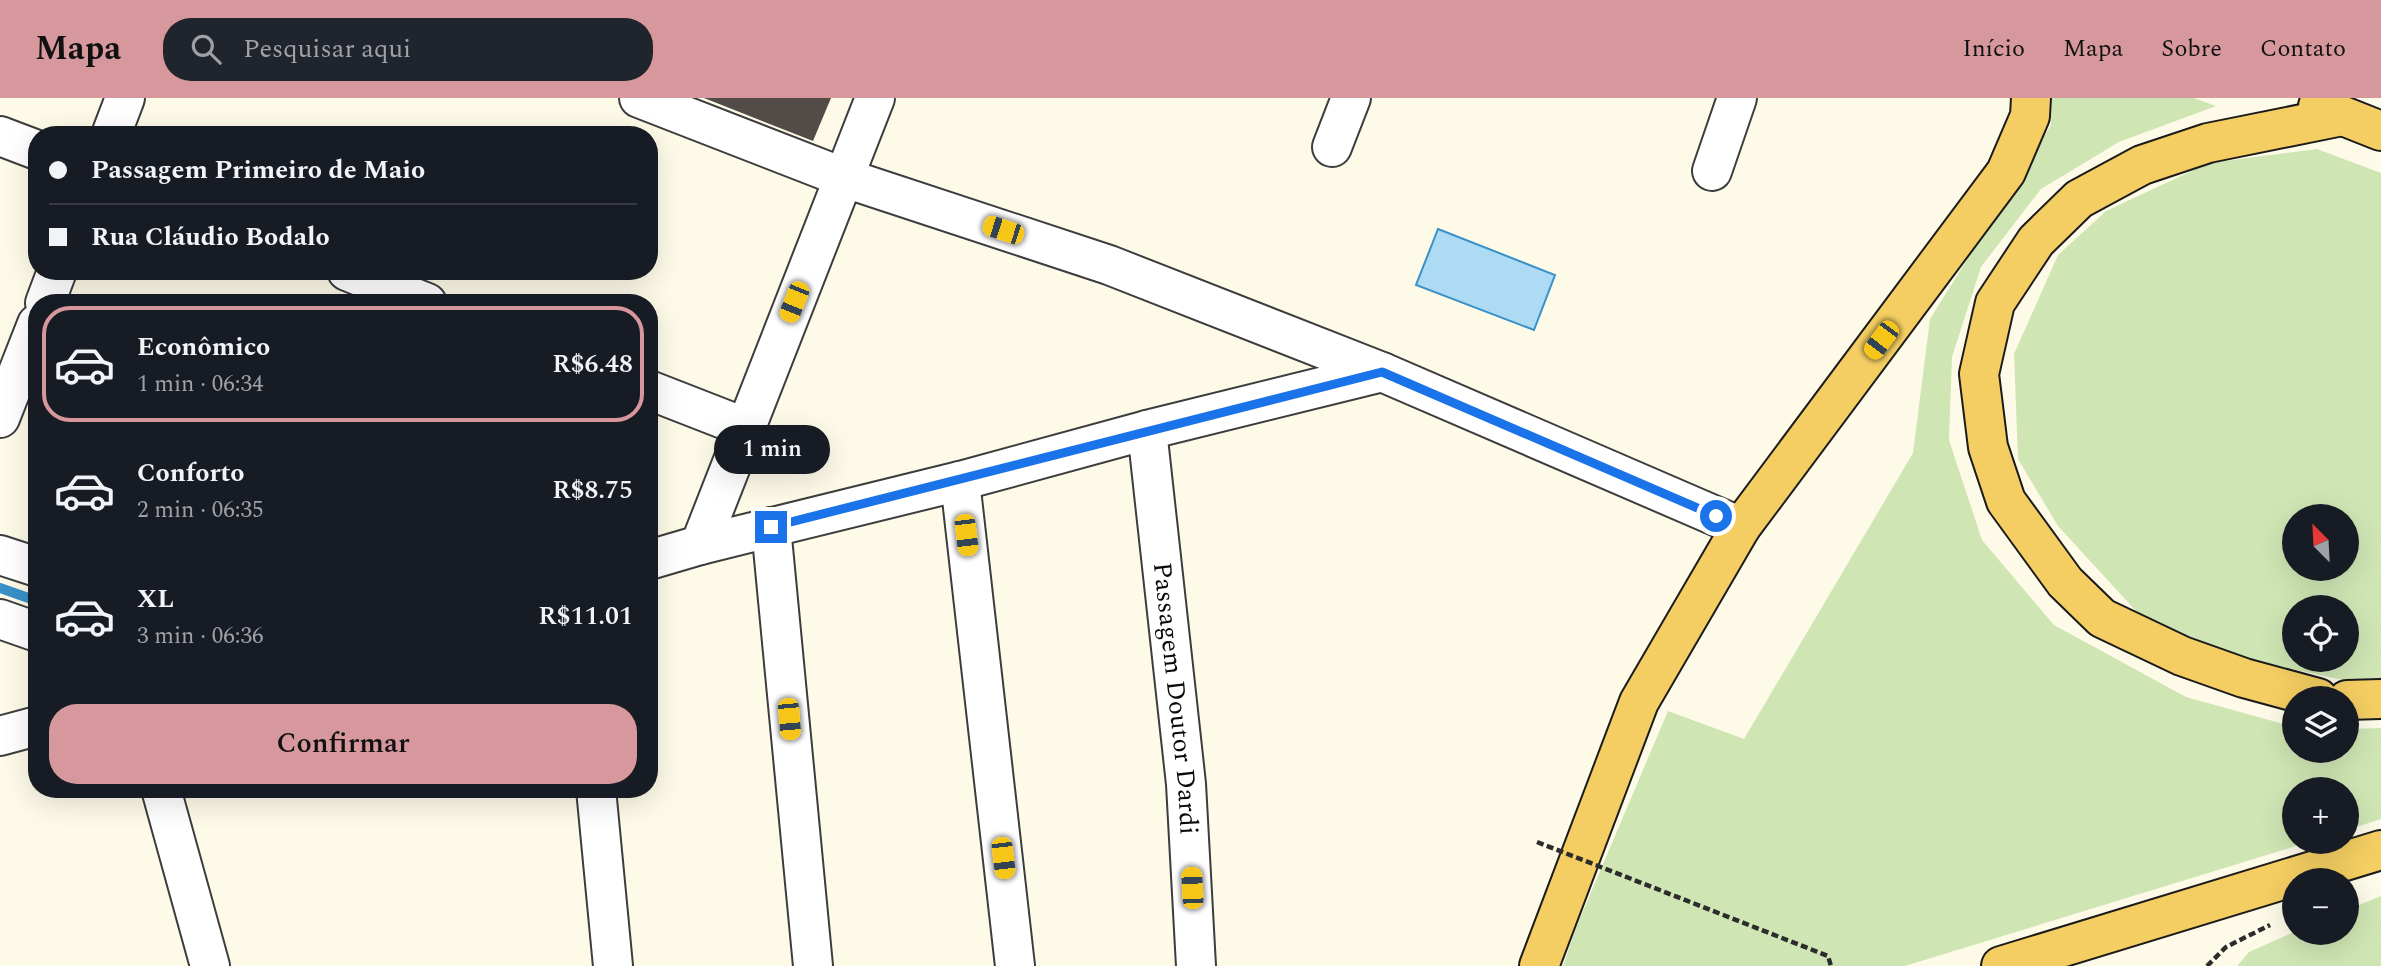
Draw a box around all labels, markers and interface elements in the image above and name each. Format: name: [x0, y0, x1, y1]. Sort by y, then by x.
search box: [163, 18, 653, 81]
text: Mapa: [35, 24, 121, 74]
text: Pesquisar aqui: [243, 29, 411, 69]
icon: search: [187, 30, 225, 68]
text: Início: [1962, 31, 2025, 67]
text: Mapa: [2063, 31, 2123, 67]
text: Sobre: [2161, 31, 2222, 67]
text: Contato: [2260, 31, 2346, 67]
text: Passagem Primeiro de Maio: [91, 150, 425, 190]
car: [980, 214, 1027, 246]
text: Rua Cláudio Bodalo: [91, 217, 330, 257]
car: [777, 279, 812, 325]
car: [1860, 317, 1903, 363]
text: Econômico: [137, 327, 270, 367]
icon: car: [53, 333, 116, 396]
text: R$6.48: [552, 344, 633, 384]
text: 1 min · 06:34: [137, 367, 264, 402]
callout: 1 min: [713, 426, 829, 474]
text: 1 min: [742, 432, 802, 467]
text: Conforto: [137, 453, 245, 493]
icon: car: [53, 459, 116, 522]
text: R$8.75: [552, 470, 633, 510]
text: 2 min · 06:35: [137, 493, 264, 528]
route start: [1700, 500, 1732, 532]
north arrow: [2282, 504, 2359, 581]
map controls: [2282, 504, 2359, 945]
route end: [755, 511, 787, 543]
car: [954, 513, 979, 557]
street label: Passagem Doutor Dardi: [1142, 560, 1209, 836]
text: XL: [137, 579, 174, 619]
icon: car: [53, 585, 116, 648]
button: locate: [2282, 595, 2359, 672]
text: R$11.01: [538, 596, 633, 636]
text: 3 min · 06:36: [137, 619, 264, 654]
button: layers: [2282, 686, 2359, 763]
car: [777, 697, 802, 741]
button: Confirmar: [49, 704, 637, 784]
button: +: [2282, 777, 2359, 854]
car: [991, 836, 1016, 880]
car: [1181, 866, 1204, 910]
button: −: [2282, 868, 2359, 945]

